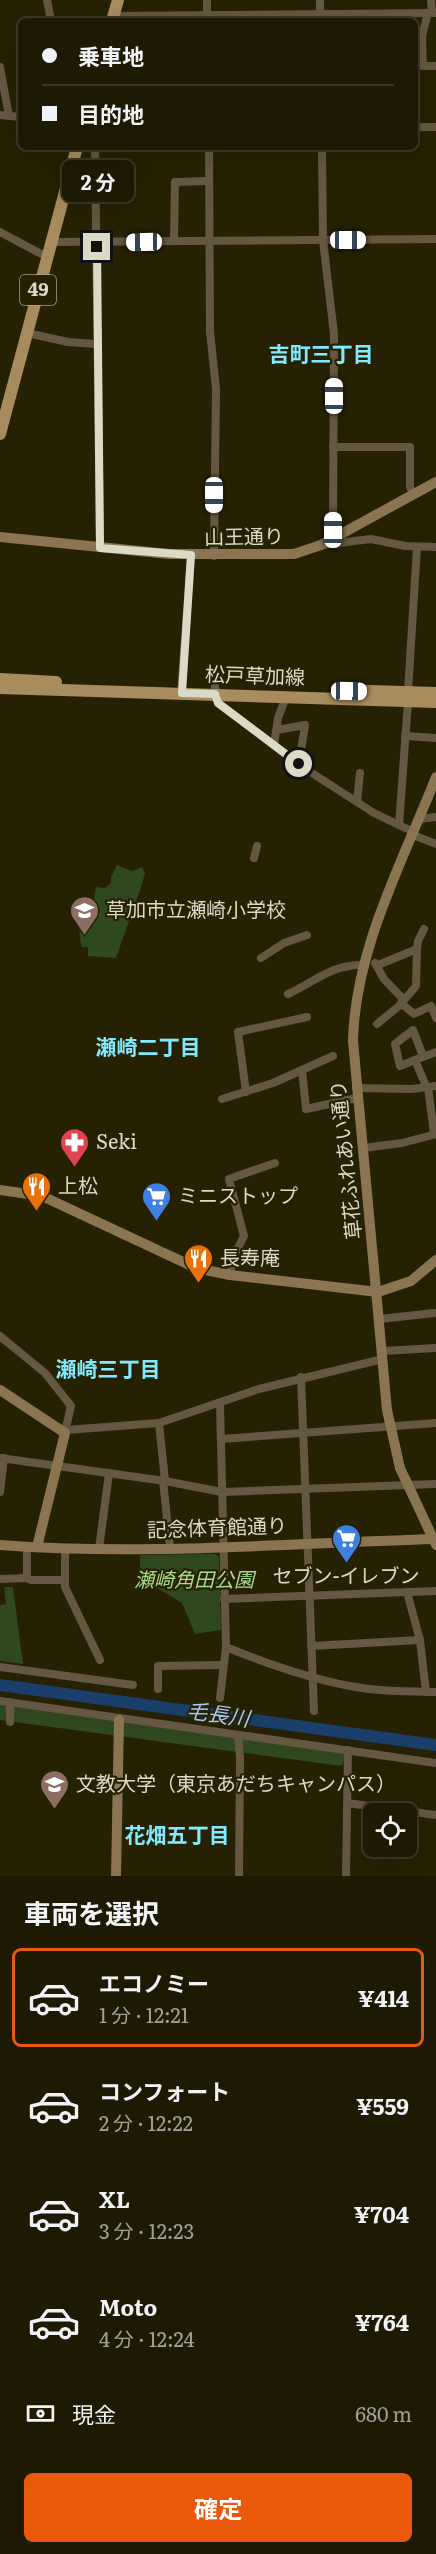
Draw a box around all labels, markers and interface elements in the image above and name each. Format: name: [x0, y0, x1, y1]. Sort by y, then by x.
text: 乗車地: [78, 39, 144, 72]
text: 目的地: [78, 97, 144, 130]
callout: 2 分: [61, 160, 133, 202]
text: 2 分: [81, 166, 115, 196]
car: [330, 231, 366, 249]
route end: [83, 233, 110, 260]
car: [126, 233, 162, 251]
road number: 49: [20, 275, 56, 305]
district label: 吉町三丁目: [269, 337, 374, 368]
car: [325, 378, 343, 414]
car: [205, 477, 223, 513]
car: [324, 512, 342, 548]
street label: 山王通り: [204, 519, 284, 551]
street label: 松戸草加線: [205, 657, 306, 691]
car: [331, 682, 367, 700]
route start: [285, 750, 312, 777]
place label: 草加市立瀬崎小学校: [106, 893, 286, 923]
school or university icon: 草加市立瀬崎小学校: [69, 894, 101, 936]
district label: 瀬崎二丁目: [96, 1030, 201, 1061]
street label: 草花ふれあい通り: [321, 1079, 367, 1241]
place label: Seki: [96, 1125, 137, 1155]
pharmacy icon: Seki: [59, 1126, 91, 1168]
place label: 上松: [58, 1169, 98, 1199]
restaurant icon: 上松: [21, 1170, 53, 1212]
place label: ミニストップ: [178, 1179, 298, 1209]
supermarket icon: ミニストップ: [141, 1180, 173, 1222]
place label: 長寿庵: [220, 1241, 280, 1271]
restaurant icon: 長寿庵: [183, 1242, 215, 1284]
district label: 瀬崎三丁目: [56, 1352, 161, 1383]
street label: 記念体育館通り: [146, 1509, 287, 1543]
supermarket icon: セブン-イレブン: [330, 1522, 362, 1564]
place label: セブン-イレブン: [272, 1559, 420, 1589]
park label: 瀬崎角田公園: [134, 1563, 257, 1593]
water label: 毛長川: [185, 1693, 254, 1733]
place label: 文教大学（東京あだちキャンパス）: [76, 1767, 396, 1797]
school or university icon: 文教大学（東京あだちキャンパス）: [39, 1768, 71, 1810]
map controls: [363, 1803, 417, 1857]
button: locate: [363, 1803, 417, 1857]
district label: 花畑五丁目: [125, 1818, 230, 1849]
text: 車両を選択: [24, 1892, 159, 1932]
text: エコノミー: [99, 1966, 209, 1999]
icon: car: [27, 1971, 81, 2025]
text: ¥414: [358, 1981, 409, 2014]
text: 1 分 · 12:21: [99, 1999, 189, 2029]
text: コンフォート: [99, 2074, 230, 2107]
icon: car: [27, 2079, 81, 2133]
text: ¥559: [356, 2089, 409, 2122]
text: 2 分 · 12:22: [99, 2107, 193, 2137]
text: XL: [99, 2182, 130, 2215]
icon: car: [27, 2187, 81, 2241]
text: ¥704: [354, 2197, 409, 2230]
text: 3 分 · 12:23: [99, 2215, 194, 2245]
text: Moto: [99, 2290, 157, 2323]
icon: car: [27, 2295, 81, 2349]
text: ¥764: [355, 2305, 409, 2338]
text: 4 分 · 12:24: [99, 2323, 195, 2353]
icon: cash: [24, 2397, 57, 2430]
text: 現金: [72, 2397, 116, 2430]
text: 680 m: [355, 2398, 412, 2428]
button: 確定: [24, 2473, 412, 2542]

